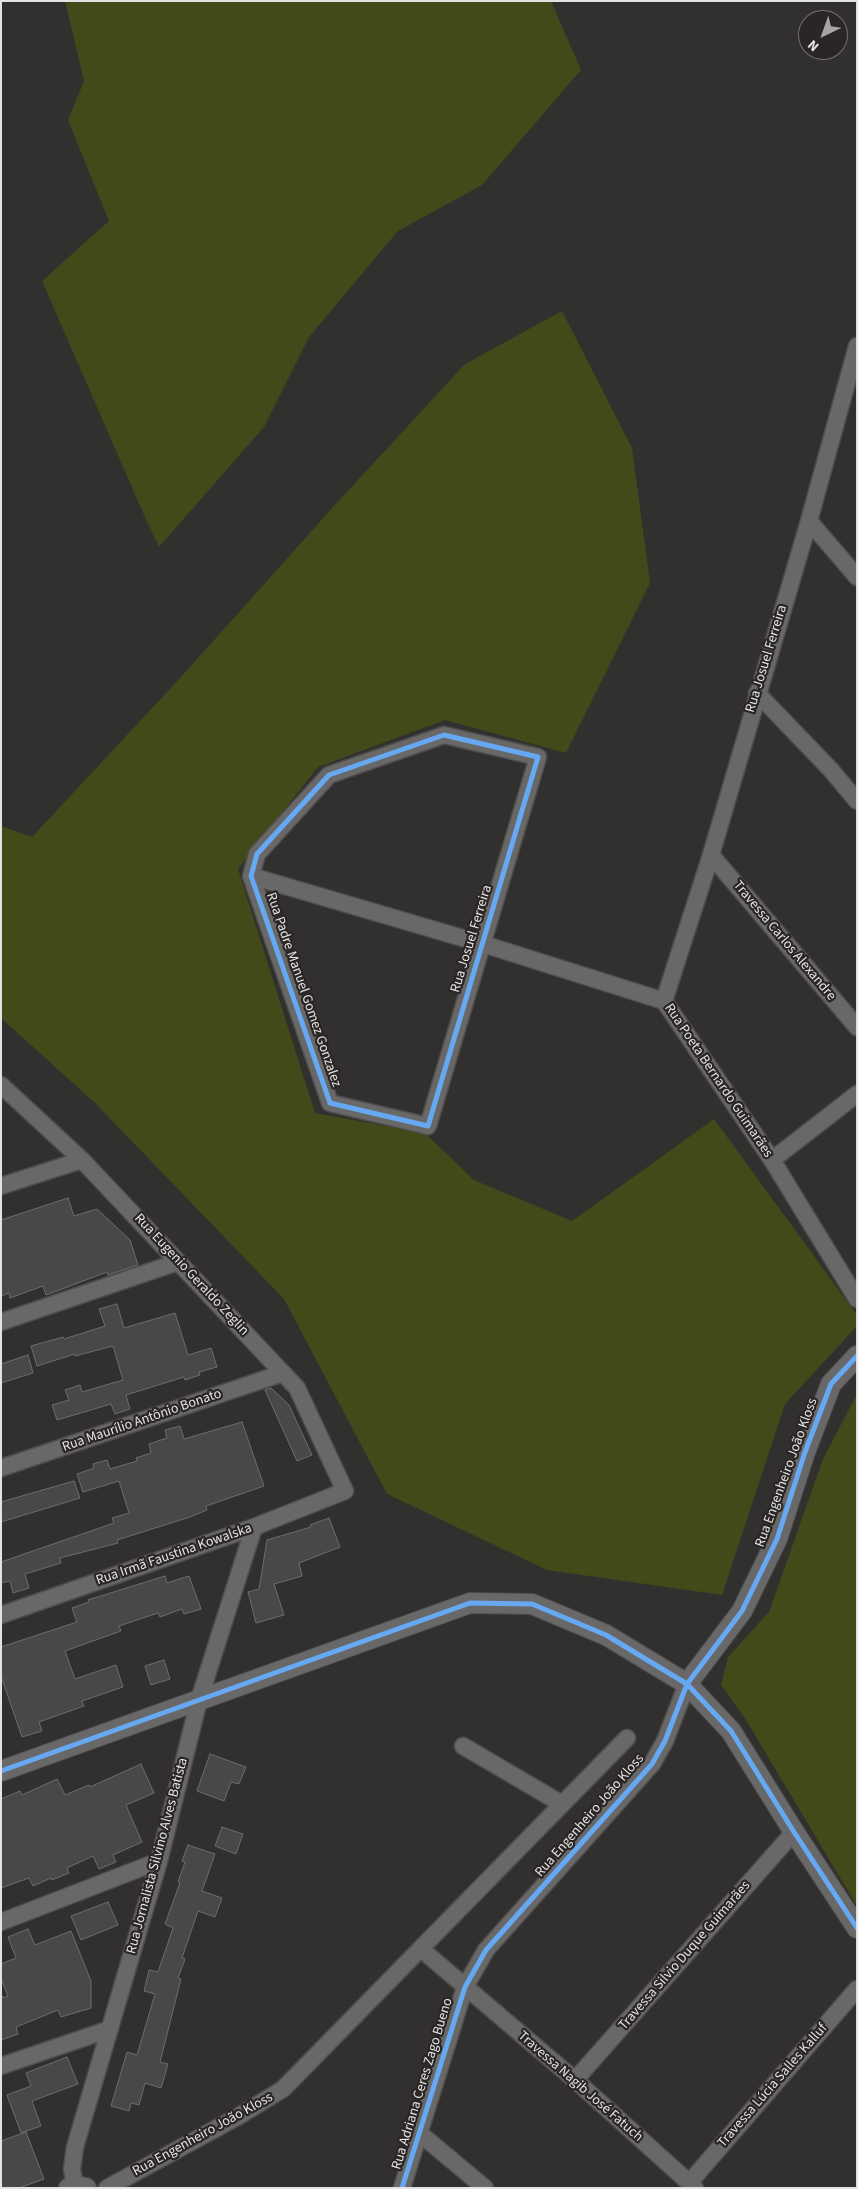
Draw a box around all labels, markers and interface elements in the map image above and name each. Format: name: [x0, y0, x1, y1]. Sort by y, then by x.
north arrow: [798, 10, 848, 60]
text: N: [803, 35, 824, 56]
street label: Rua Josuel Ferreira: [743, 603, 791, 715]
street label: Travessa Carlos Alexandre: [729, 878, 839, 1004]
street label: Rua Josuel Ferreira: [448, 883, 496, 995]
street label: Rua Padre Manuel Gomez Gonzalez: [262, 891, 344, 1089]
street label: Rua Poeta Bernardo Guimarães: [660, 1001, 776, 1161]
street label: Rua Eugenio Geraldo Zeglin: [130, 1211, 252, 1339]
street label: Rua Maurílio Antônio Bonato: [60, 1386, 224, 1456]
street label: Rua Engenheiro João Kloss: [752, 1396, 822, 1550]
street label: Rua Irmã Faustina Kowalska: [94, 1520, 254, 1590]
street label: Rua Engenheiro João Kloss: [532, 1751, 648, 1881]
street label: Rua Jornalista Silvino Alves Batista: [124, 1756, 192, 1956]
street label: Travessa Silvio Duque Guimarães: [616, 1878, 754, 2034]
street label: Rua Adriana Ceres Zago Bueno: [389, 1996, 457, 2172]
street label: Travessa Lúcia Salles Kalluf: [715, 2021, 831, 2151]
street label: Travessa Nagib José Fatuch: [514, 2028, 646, 2146]
street label: Rua Engenheiro João Kloss: [130, 2089, 276, 2181]

